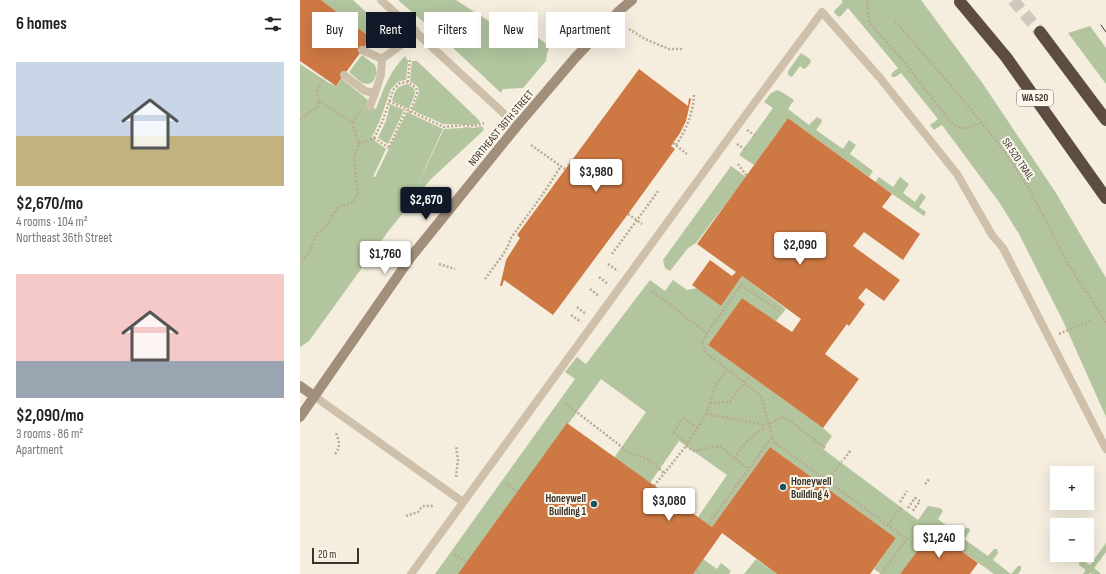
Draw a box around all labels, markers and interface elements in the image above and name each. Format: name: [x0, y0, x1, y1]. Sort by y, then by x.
chip: Buy: [312, 12, 358, 48]
chip: Rent: [366, 12, 416, 48]
chip: Filters: [424, 12, 481, 48]
chip: New: [489, 12, 538, 48]
chip: Apartment: [546, 12, 625, 48]
icon: filters: [262, 13, 284, 35]
text: 6 homes: [16, 14, 67, 34]
street label: NORTHEAST 36TH STREET: [466, 87, 537, 169]
icon: home: [114, 88, 186, 160]
road number: WA 520: [1017, 90, 1053, 106]
street label: SR 520 TRAIL: [999, 136, 1037, 182]
pin: $3,980: [563, 159, 629, 193]
text: $3,980: [579, 164, 613, 180]
pin: $2,670: [393, 187, 459, 221]
text: $2,670: [409, 192, 443, 208]
text: $2,670/mo: [16, 194, 83, 214]
text: 4 rooms · 104 m²: [16, 214, 88, 230]
text: Northeast 36th Street: [16, 230, 113, 246]
pin: $2,090: [767, 232, 833, 266]
text: $2,090: [783, 237, 817, 253]
pin: $1,760: [352, 241, 418, 275]
text: $1,760: [369, 246, 401, 262]
icon: home: [114, 300, 186, 372]
text: $2,090/mo: [16, 406, 84, 426]
text: 3 rooms · 86 m²: [16, 426, 83, 442]
text: Apartment: [16, 442, 63, 458]
map controls: [1050, 466, 1094, 562]
button: +: [1050, 466, 1094, 510]
place label: Honeywell Building 4: [791, 475, 832, 501]
marker: Honeywell Building 4: [778, 482, 788, 492]
pin: $3,080: [636, 488, 702, 522]
place label: Honeywell Building 1: [545, 492, 587, 518]
text: $3,080: [652, 493, 686, 509]
marker: Honeywell Building 1: [589, 499, 599, 509]
button: −: [1050, 518, 1094, 562]
pin: $1,240: [906, 525, 972, 559]
text: $1,240: [923, 530, 955, 546]
scale bar: [312, 546, 359, 565]
text: 20 m: [318, 548, 336, 561]

